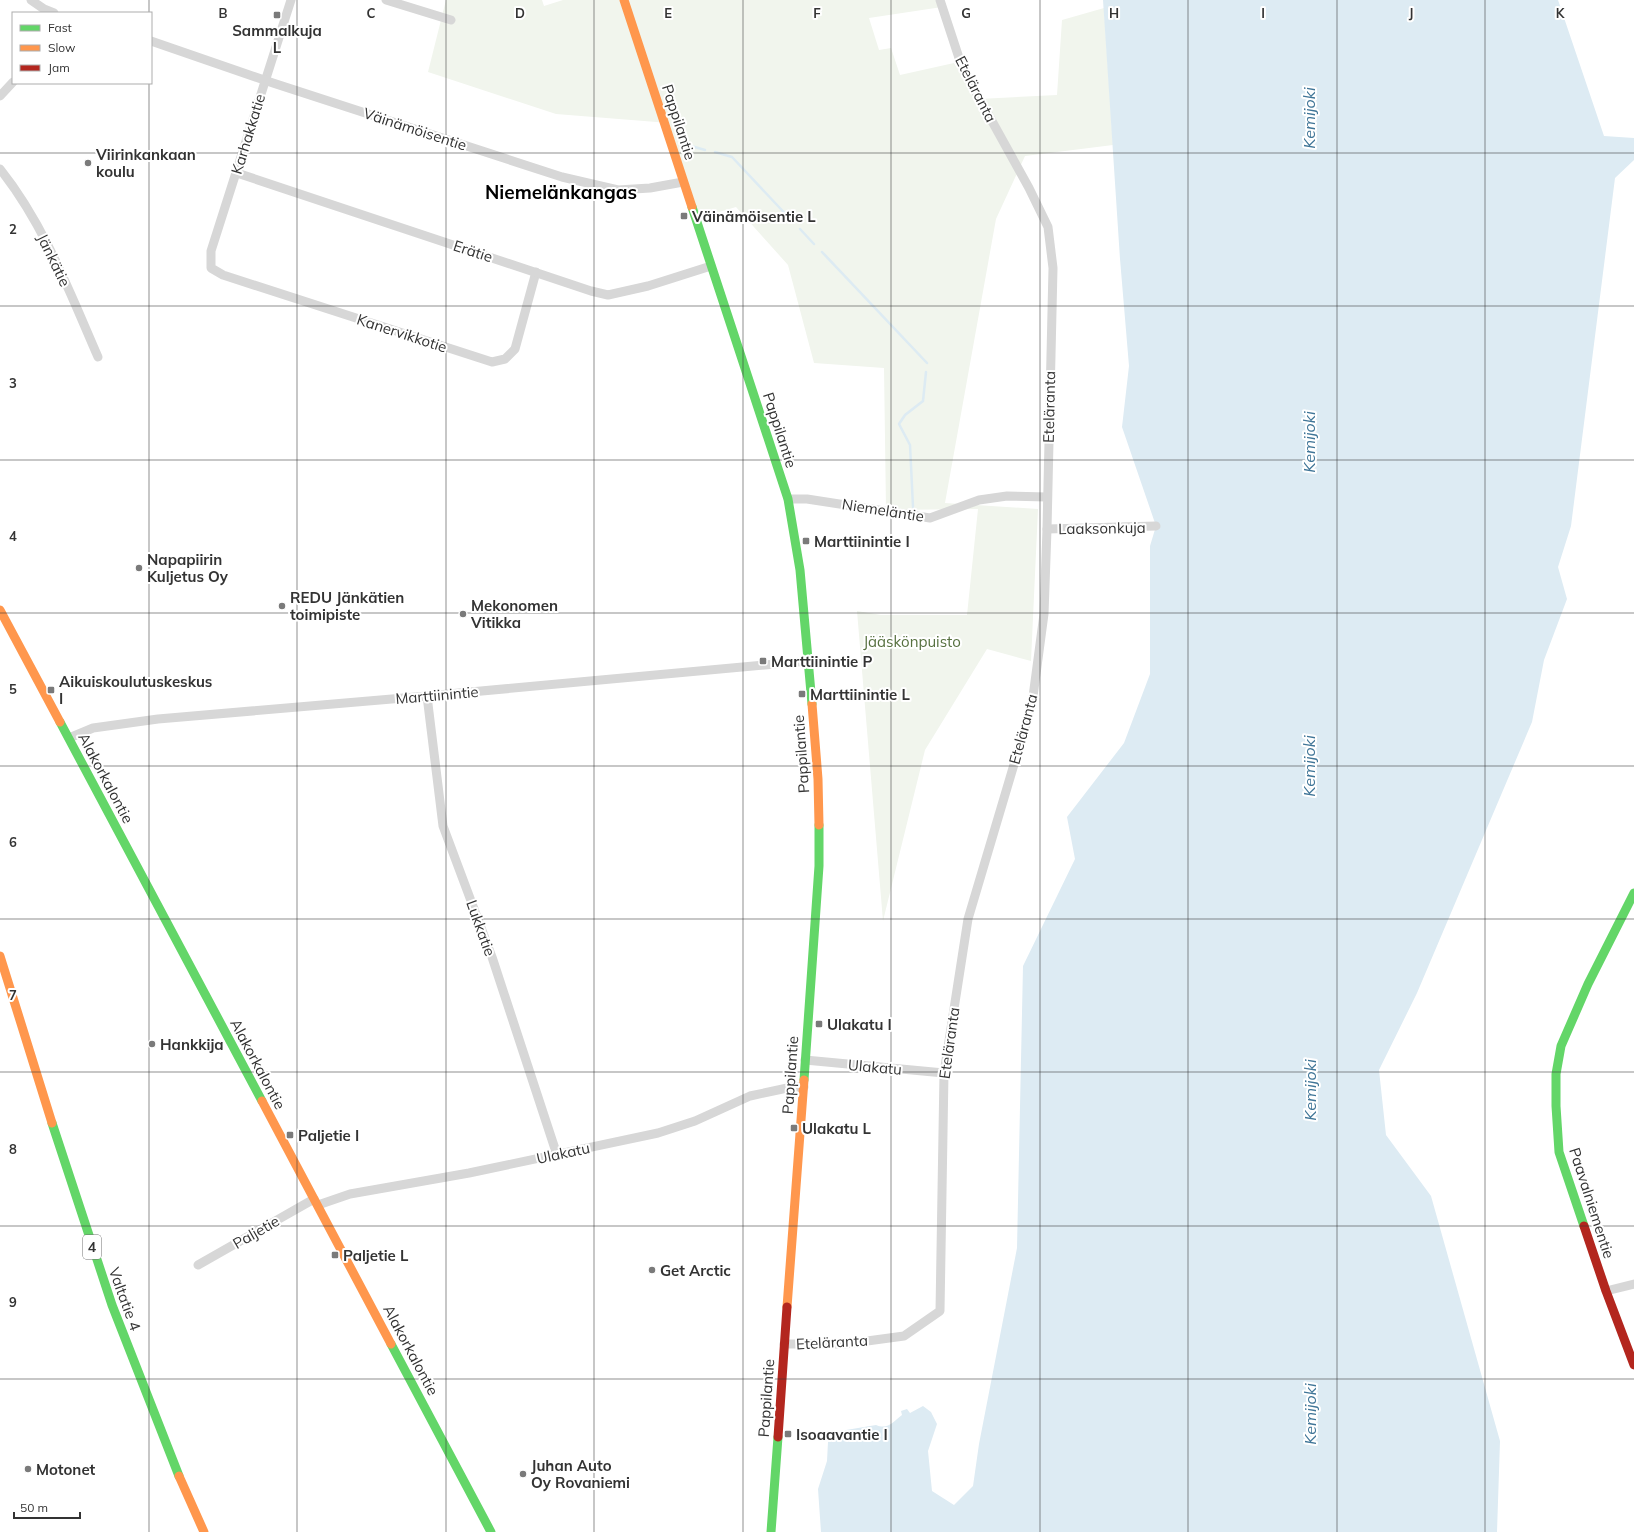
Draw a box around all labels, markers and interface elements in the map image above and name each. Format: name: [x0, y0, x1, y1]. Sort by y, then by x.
text: B: [219, 5, 228, 21]
text: C: [367, 5, 376, 21]
text: D: [515, 5, 525, 21]
text: E: [664, 5, 672, 21]
text: F: [813, 5, 821, 21]
text: G: [961, 5, 971, 21]
text: H: [1109, 5, 1119, 21]
text: I: [1261, 5, 1265, 21]
text: J: [1409, 5, 1413, 21]
text: K: [1556, 5, 1566, 21]
marker: Sammalkuja L: [272, 10, 282, 20]
legend: [12, 12, 152, 84]
text: Fast: [48, 20, 72, 35]
place label: Sammalkuja L: [232, 21, 322, 57]
text: Slow: [48, 40, 76, 55]
street label: Eteläranta: [951, 53, 1001, 125]
text: Jam: [48, 60, 70, 75]
street label: Pappilantie: [658, 82, 700, 162]
water label: Kemijoki: [1299, 87, 1319, 149]
street label: Karhakkatie: [227, 91, 269, 177]
street label: Väinämöisentie: [361, 103, 469, 155]
place label: Viirinkankaan koulu: [95, 145, 196, 181]
marker: Viirinkankaan koulu: [83, 158, 93, 168]
district label: Niemelänkangas: [485, 180, 637, 204]
place label: Väinämöisentie L: [691, 207, 816, 226]
marker: Väinämöisentie L: [679, 211, 689, 221]
text: 2: [9, 221, 17, 237]
street label: Jänkätie: [33, 230, 75, 290]
street label: Erätie: [451, 236, 495, 266]
street label: Kanervikkotie: [355, 309, 449, 357]
street label: Eteläranta: [1039, 371, 1059, 443]
text: 3: [9, 375, 17, 391]
street label: Pappilantie: [759, 390, 801, 470]
water label: Kemijoki: [1299, 411, 1319, 473]
street label: Niemeläntie: [841, 494, 925, 526]
street label: Laaksonkuja: [1058, 518, 1146, 538]
text: 4: [9, 528, 17, 544]
place label: Marttiinintie I: [814, 532, 910, 551]
marker: Marttiinintie I: [801, 536, 811, 546]
place label: Napapiirin Kuljetus Oy: [147, 550, 229, 586]
marker: Napapiirin Kuljetus Oy: [134, 563, 144, 573]
place label: REDU Jänkätien toimipiste: [290, 588, 404, 624]
place label: Mekonomen Vitikka: [470, 596, 558, 632]
marker: REDU Jänkätien toimipiste: [277, 601, 287, 611]
marker: Mekonomen Vitikka: [458, 609, 468, 619]
park label: Jääskönpuisto: [863, 632, 961, 651]
place label: Marttiinintie P: [771, 652, 872, 671]
marker: Marttiinintie P: [758, 656, 768, 666]
place label: Aikuiskoulutuskeskus I: [59, 672, 212, 708]
text: 5: [9, 681, 17, 697]
street label: Marttiinintie: [395, 682, 479, 708]
marker: Aikuiskoulutuskeskus I: [46, 685, 56, 695]
place label: Marttiinintie L: [810, 685, 910, 704]
marker: Marttiinintie L: [797, 689, 807, 699]
street label: Eteläranta: [1004, 692, 1042, 766]
street label: Pappilantie: [789, 714, 813, 794]
street label: Alakorkalontie: [74, 730, 138, 826]
water label: Kemijoki: [1299, 735, 1319, 797]
text: 6: [9, 834, 17, 850]
street label: Lukkatie: [462, 897, 500, 959]
text: 7: [9, 987, 17, 1003]
street label: Eteläranta: [935, 1006, 963, 1080]
place label: Ulakatu I: [827, 1015, 892, 1034]
street label: Alakorkalontie: [226, 1016, 290, 1112]
marker: Ulakatu I: [814, 1019, 824, 1029]
place label: Hankkija: [160, 1035, 224, 1054]
street label: Pappilantie: [778, 1035, 802, 1115]
marker: Hankkija: [147, 1039, 157, 1049]
street label: Ulakatu: [847, 1055, 903, 1079]
water label: Kemijoki: [1300, 1059, 1320, 1121]
place label: Ulakatu L: [802, 1119, 872, 1138]
marker: Ulakatu L: [789, 1123, 799, 1133]
place label: Paljetie I: [298, 1126, 359, 1145]
marker: Paljetie I: [285, 1130, 295, 1140]
street label: Ulakatu: [535, 1138, 591, 1168]
text: 8: [9, 1141, 17, 1157]
street label: Paavalniementie: [1565, 1145, 1619, 1261]
street label: Paljetie: [229, 1211, 283, 1253]
road number: 4: [83, 1235, 101, 1259]
place label: Paljetie L: [343, 1246, 409, 1265]
marker: Paljetie L: [330, 1250, 340, 1260]
place label: Get Arctic: [660, 1261, 731, 1280]
street label: Valtatie 4: [105, 1265, 145, 1333]
marker: Get Arctic: [647, 1265, 657, 1275]
text: 9: [9, 1294, 17, 1310]
street label: Alakorkalontie: [379, 1302, 443, 1398]
street label: Eteläranta: [796, 1331, 868, 1353]
street label: Pappilantie: [754, 1358, 778, 1438]
water label: Kemijoki: [1300, 1383, 1320, 1445]
place label: Isoaavantie I: [796, 1425, 888, 1444]
marker: Isoaavantie I: [783, 1429, 793, 1439]
place label: Juhan Auto Oy Rovaniemi: [531, 1456, 630, 1492]
place label: Motonet: [36, 1460, 96, 1479]
marker: Motonet: [23, 1464, 33, 1474]
marker: Juhan Auto Oy Rovaniemi: [518, 1469, 528, 1479]
scale bar: [14, 1494, 80, 1520]
text: 50 m: [20, 1500, 48, 1515]

